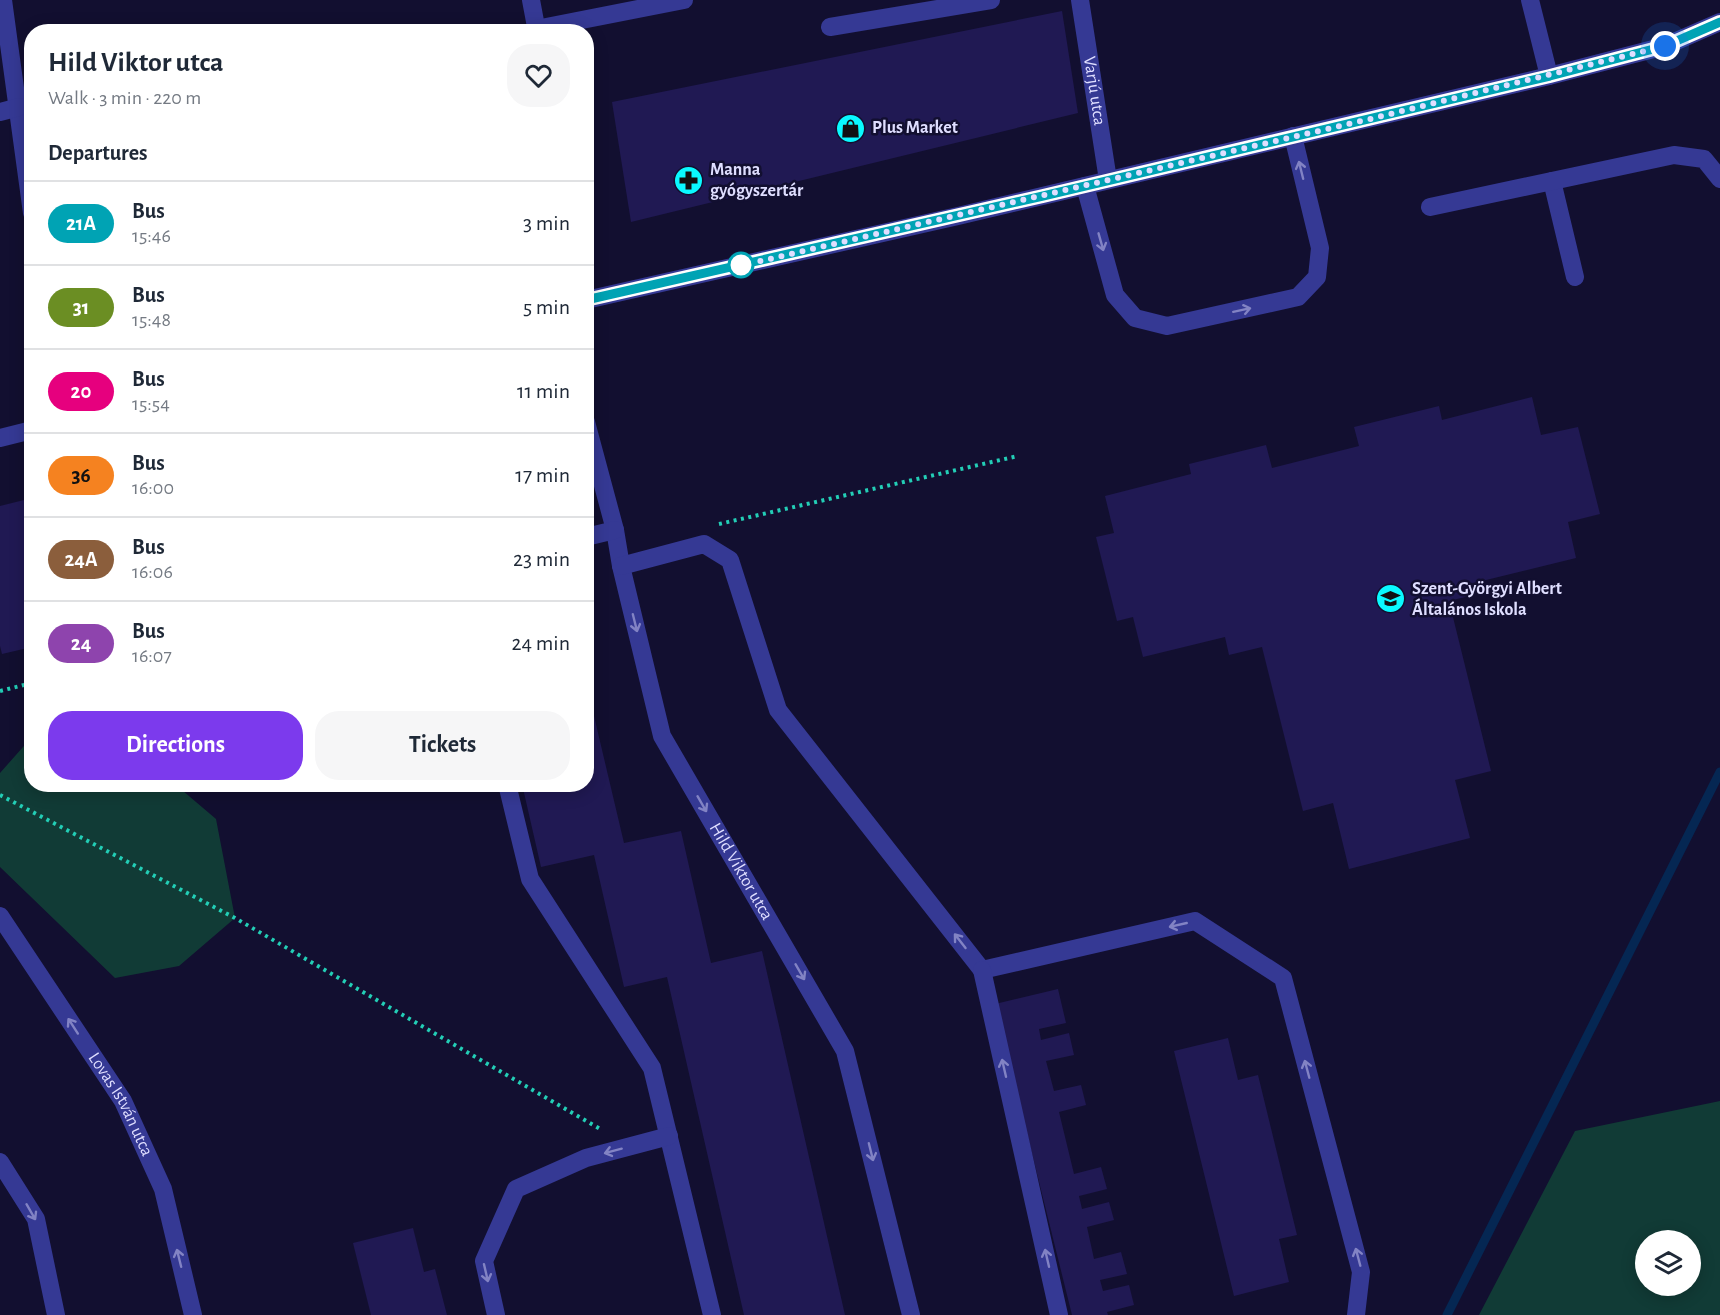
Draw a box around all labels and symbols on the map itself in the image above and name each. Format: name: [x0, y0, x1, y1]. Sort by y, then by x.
your location: [1650, 31, 1680, 61]
street label: Varjú utca: [1080, 55, 1108, 127]
shop icon: Plus Market: [835, 112, 867, 144]
place label: Plus Market: [872, 119, 958, 137]
one-way arrow: [1295, 160, 1307, 179]
place label: Manna gyógyszertár: [710, 161, 804, 200]
pharmacy icon: Manna gyógyszertár: [673, 164, 705, 196]
one-way arrow: [1095, 233, 1107, 252]
unlabelled marker: [728, 252, 754, 278]
one-way arrow: [1233, 303, 1252, 315]
place label: Szent-Györgyi Albert Általános Iskola: [1412, 580, 1562, 619]
school or university icon: Szent-Györgyi Albert Általános Iskola: [1375, 583, 1407, 615]
one-way arrow: [629, 613, 641, 632]
one-way arrow: [696, 795, 708, 812]
street label: Hild Viktor utca: [706, 820, 776, 923]
one-way arrow: [1169, 920, 1188, 932]
one-way arrow: [953, 934, 966, 950]
one-way arrow: [794, 964, 806, 981]
one-way arrow: [66, 1018, 78, 1035]
street label: Lovas István utca: [85, 1049, 156, 1159]
one-way arrow: [998, 1058, 1009, 1078]
one-way arrow: [1301, 1060, 1313, 1079]
one-way arrow: [865, 1142, 877, 1161]
one-way arrow: [603, 1146, 622, 1157]
one-way arrow: [25, 1203, 37, 1220]
one-way arrow: [1351, 1248, 1363, 1267]
one-way arrow: [173, 1249, 185, 1268]
one-way arrow: [1040, 1249, 1052, 1268]
one-way arrow: [481, 1263, 493, 1282]

